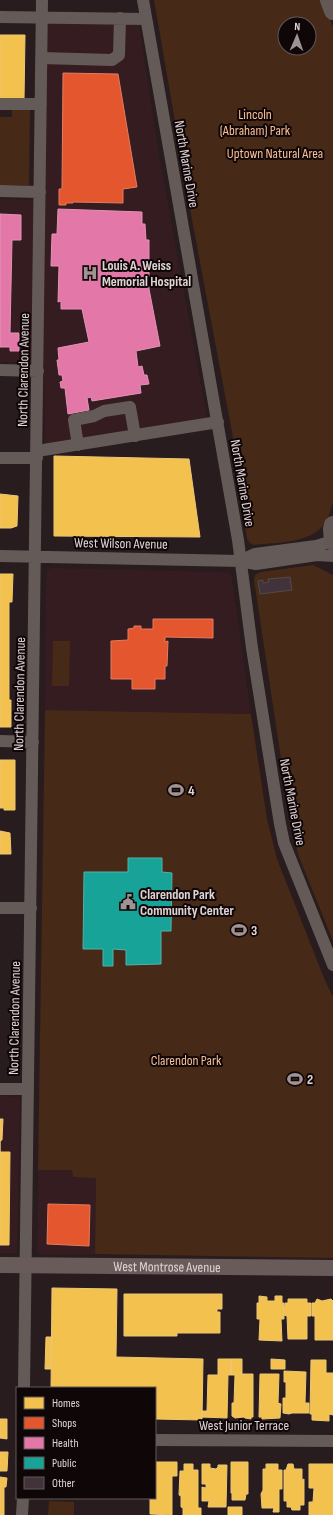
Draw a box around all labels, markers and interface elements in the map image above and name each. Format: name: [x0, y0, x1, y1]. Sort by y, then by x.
north arrow: [277, 16, 317, 56]
text: N: [294, 20, 301, 33]
park label: Lincoln (Abraham) Park: [220, 106, 291, 139]
street label: North Marine Drive: [170, 119, 203, 209]
park label: Uptown Natural Area: [227, 145, 323, 162]
place label: Louis A. Weiss Memorial Hospital: [102, 257, 191, 290]
hospital icon: Louis A. Weiss Memorial Hospital: [81, 264, 99, 282]
street label: North Clarendon Avenue: [14, 313, 33, 427]
street label: North Marine Drive: [226, 438, 259, 528]
street label: West Wilson Avenue: [74, 534, 168, 553]
street label: North Clarendon Avenue: [10, 637, 29, 751]
street label: North Marine Drive: [276, 757, 309, 847]
sports icon: 4: [167, 781, 185, 799]
place label: 4: [188, 782, 195, 799]
place label: Clarendon Park Community Center: [140, 886, 235, 919]
public building icon: Clarendon Park Community Center: [119, 893, 137, 911]
sports icon: 3: [230, 921, 248, 939]
place label: 3: [251, 922, 257, 939]
street label: North Clarendon Avenue: [5, 961, 24, 1075]
park label: Clarendon Park: [151, 1052, 222, 1069]
sports icon: 2: [286, 1070, 304, 1088]
place label: 2: [307, 1071, 313, 1088]
street label: West Montrose Avenue: [113, 1258, 221, 1276]
legend: [16, 1387, 156, 1499]
text: Homes: [52, 1396, 80, 1411]
text: Shops: [52, 1416, 77, 1431]
street label: West Junior Terrace: [199, 1417, 289, 1434]
text: Health: [52, 1436, 79, 1451]
text: Public: [52, 1456, 77, 1471]
text: Other: [52, 1476, 76, 1491]

